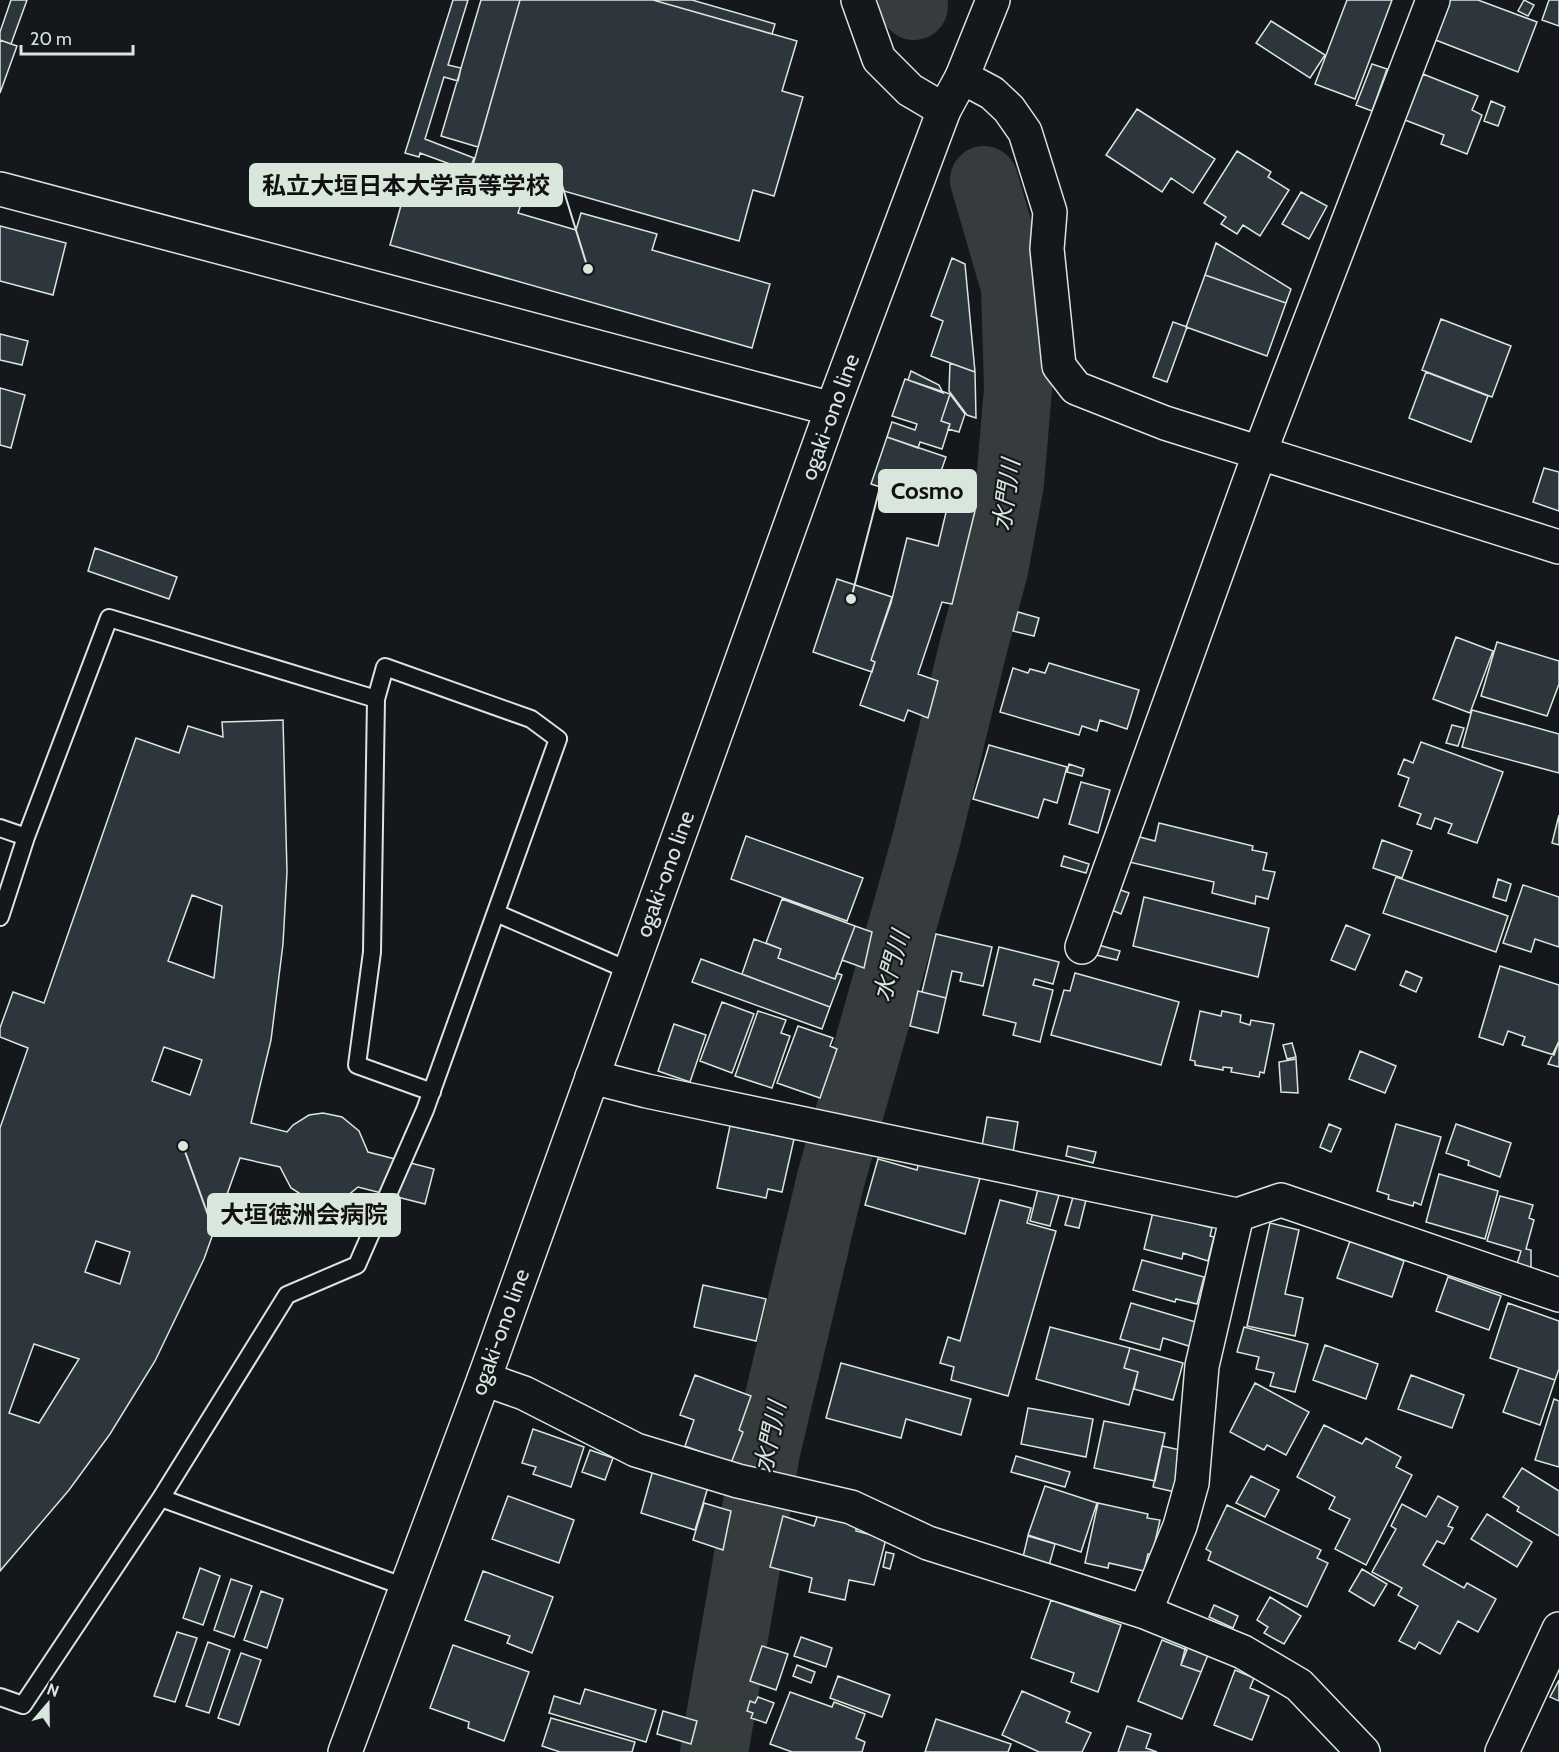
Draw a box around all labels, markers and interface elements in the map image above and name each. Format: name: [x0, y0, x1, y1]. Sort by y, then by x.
scale bar: [21, 18, 134, 56]
text: 20 m: [30, 28, 72, 50]
callout: 私立大垣日本大学高等学校: [250, 164, 562, 206]
text: 私立大垣日本大学高等学校: [262, 171, 550, 200]
street label: ogaki-ono line: [795, 350, 865, 484]
water label: 水門川: [987, 454, 1026, 533]
callout: Cosmo: [879, 470, 976, 512]
text: Cosmo: [891, 476, 964, 505]
street label: ogaki-ono line: [630, 807, 700, 941]
water label: 水門川: [867, 925, 916, 1005]
callout: 大垣徳洲会病院: [208, 1194, 400, 1236]
text: 大垣徳洲会病院: [220, 1200, 388, 1229]
street label: ogaki-ono line: [465, 1265, 535, 1399]
water label: 水門川: [748, 1396, 792, 1475]
north arrow: [18, 1674, 78, 1734]
text: N: [44, 1680, 62, 1701]

